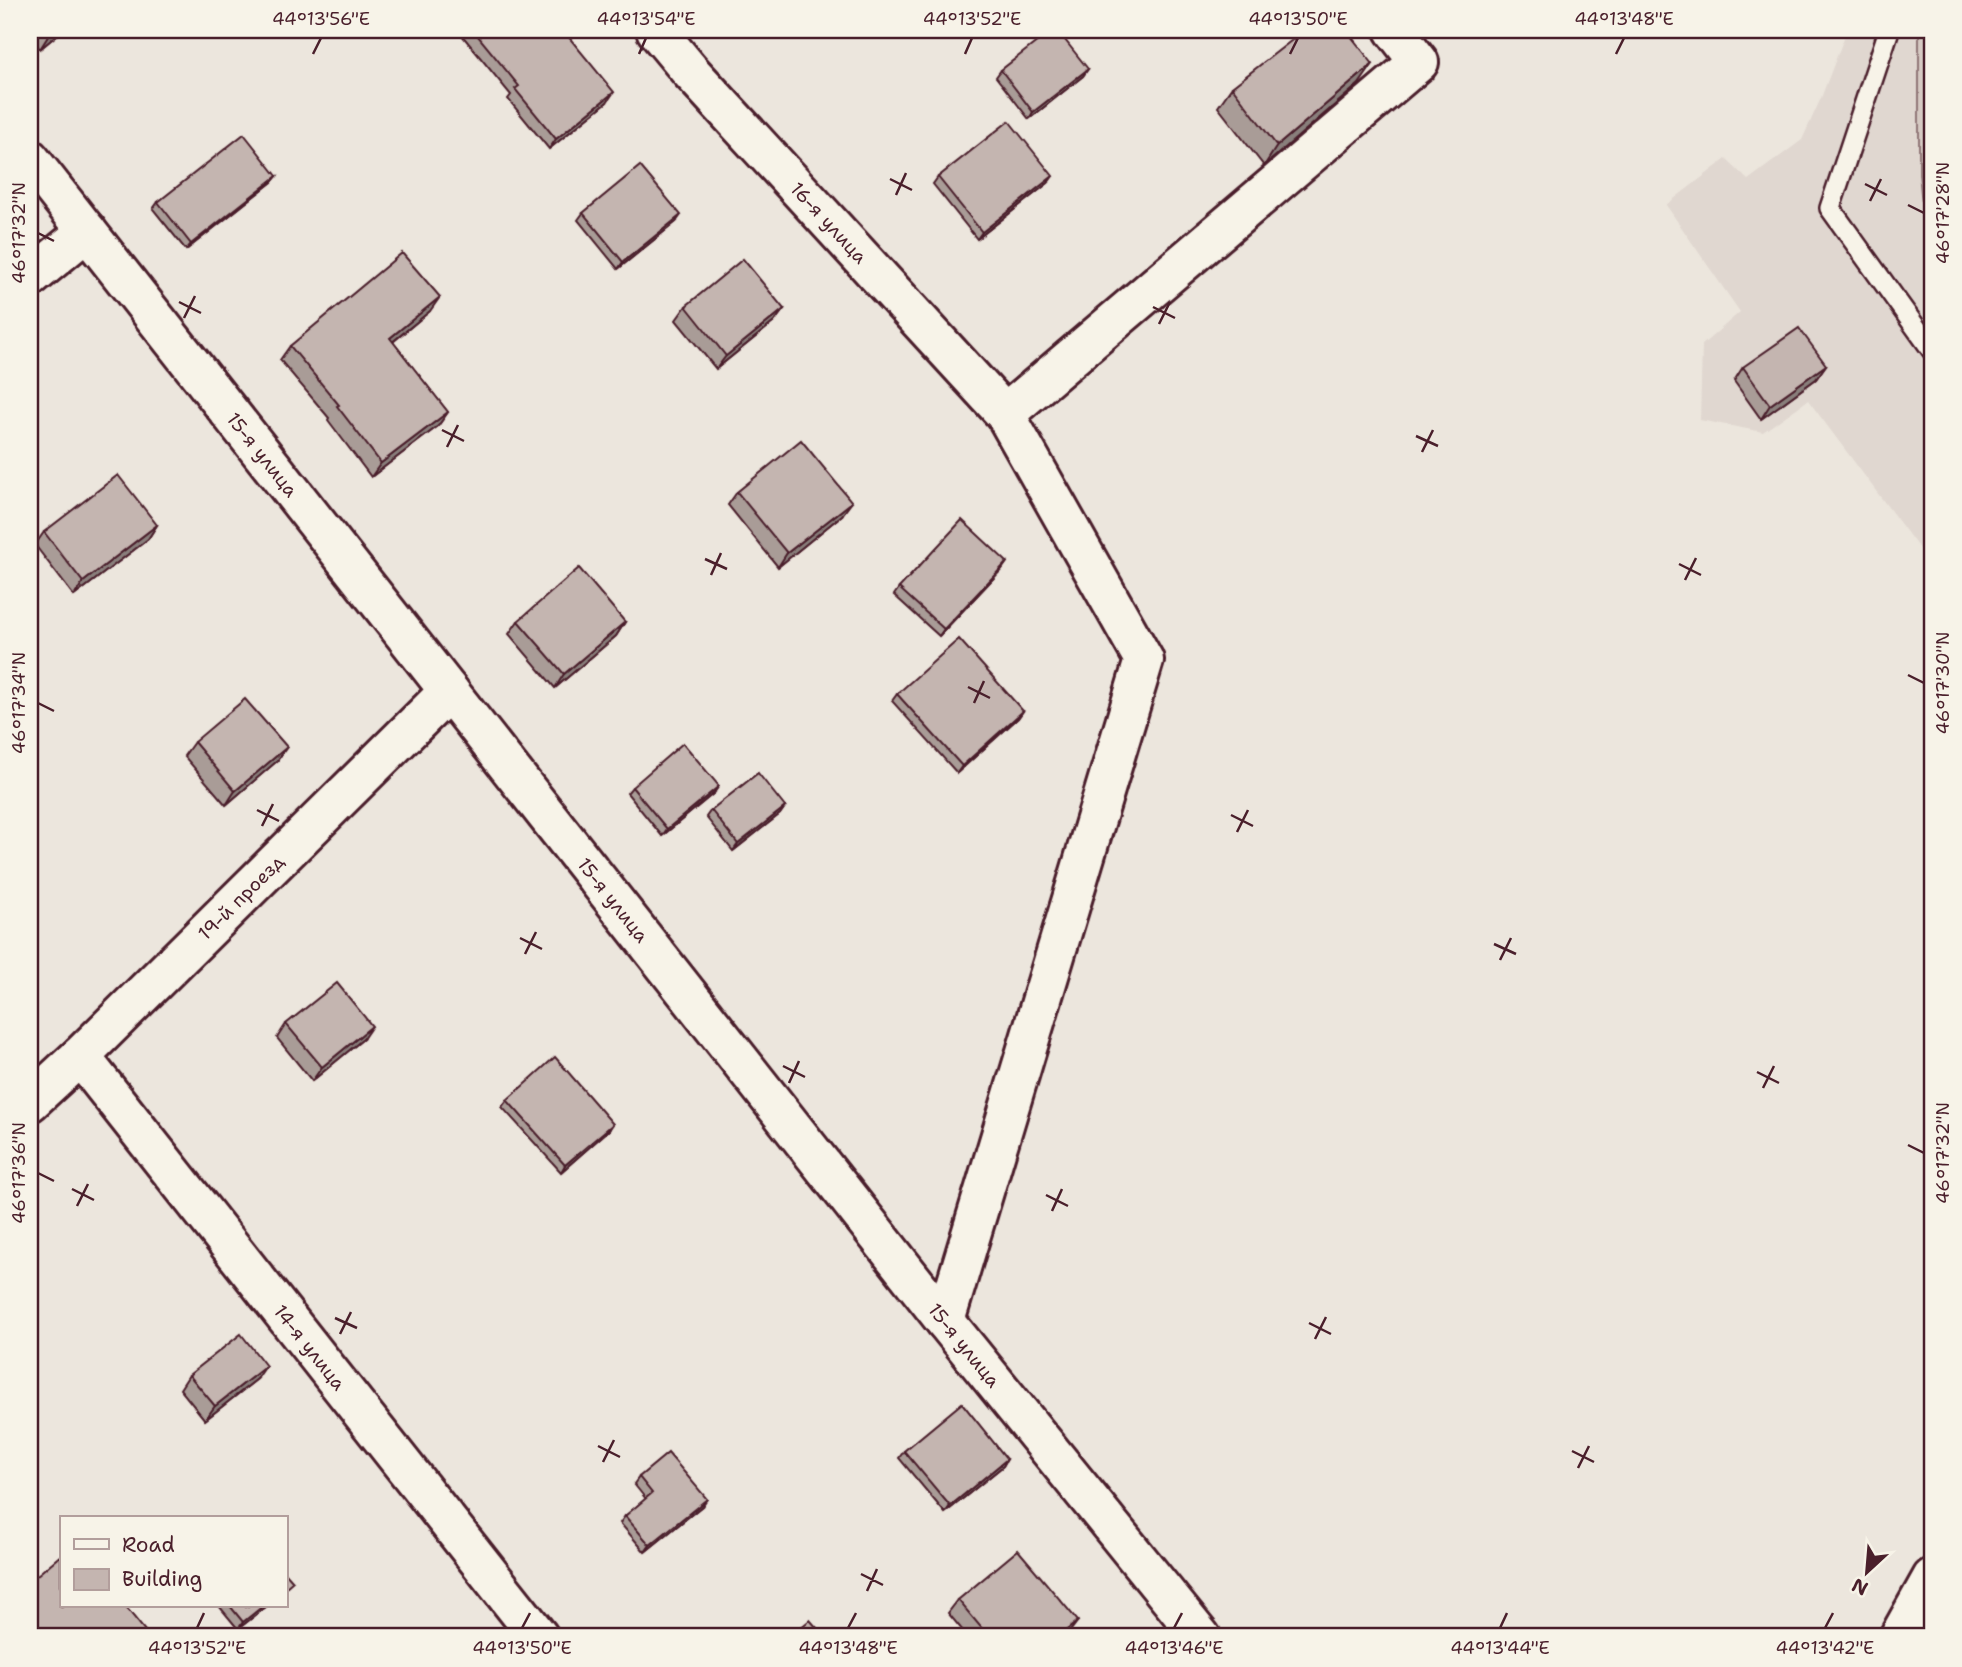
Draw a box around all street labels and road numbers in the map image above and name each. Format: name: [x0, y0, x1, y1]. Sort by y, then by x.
street label: 16-я улица: [785, 177, 873, 269]
street label: 15-я улица: [221, 407, 304, 502]
street label: 19-й проезд: [193, 849, 290, 946]
street label: 15-я улица: [572, 853, 654, 948]
street label: 15-я улица: [923, 1298, 1006, 1393]
street label: 14-я улица: [268, 1299, 351, 1396]

